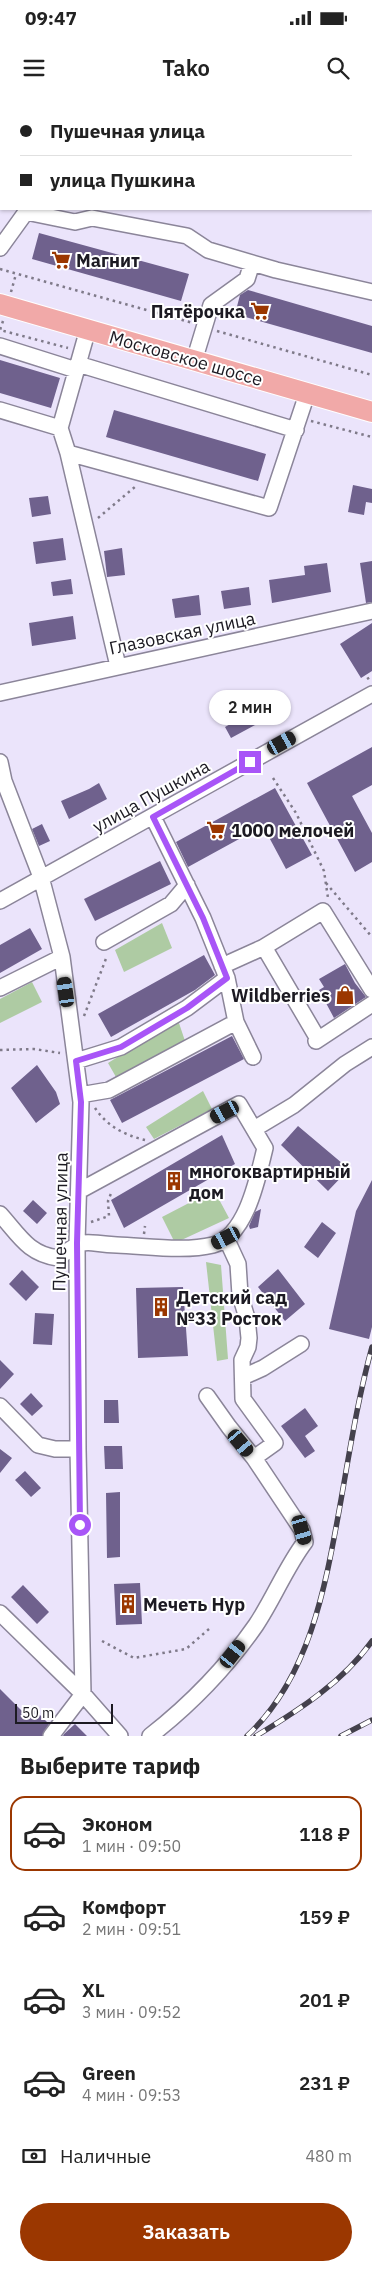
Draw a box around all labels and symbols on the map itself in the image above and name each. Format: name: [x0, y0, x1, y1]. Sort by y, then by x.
supermarket icon: Магнит: [50, 249, 72, 271]
place label: Магнит: [76, 249, 140, 272]
place label: Пятёрочка: [151, 300, 245, 323]
supermarket icon: Пятёрочка: [249, 300, 271, 322]
street label: Московское шоссе: [107, 325, 265, 391]
street label: Глазовская улица: [107, 606, 257, 660]
callout: 2 мин: [209, 690, 291, 724]
car: [265, 729, 298, 757]
route end: [239, 751, 261, 773]
street label: улица Пушкина: [88, 754, 214, 838]
supermarket icon: 1000 мелочей: [205, 819, 227, 841]
place label: 1000 мелочей: [231, 819, 354, 842]
car: [56, 976, 75, 1008]
place label: Wildberries: [231, 984, 330, 1007]
shop icon: Wildberries: [334, 984, 356, 1006]
car: [208, 1098, 241, 1126]
street label: Пушечная улица: [47, 1152, 73, 1292]
place label: многоквартирный дом: [189, 1160, 351, 1204]
building icon: многоквартирный дом: [163, 1170, 185, 1192]
car: [209, 1225, 242, 1251]
place label: Детский сад №33 Росток: [176, 1286, 287, 1330]
building icon: Детский сад №33 Росток: [150, 1296, 172, 1318]
car: [225, 1427, 256, 1459]
car: [290, 1513, 313, 1547]
route start: [69, 1514, 91, 1536]
building icon: Мечеть Нур: [117, 1593, 139, 1615]
place label: Мечеть Нур: [143, 1593, 245, 1616]
car: [217, 1638, 248, 1670]
scale bar: [15, 1701, 112, 1724]

